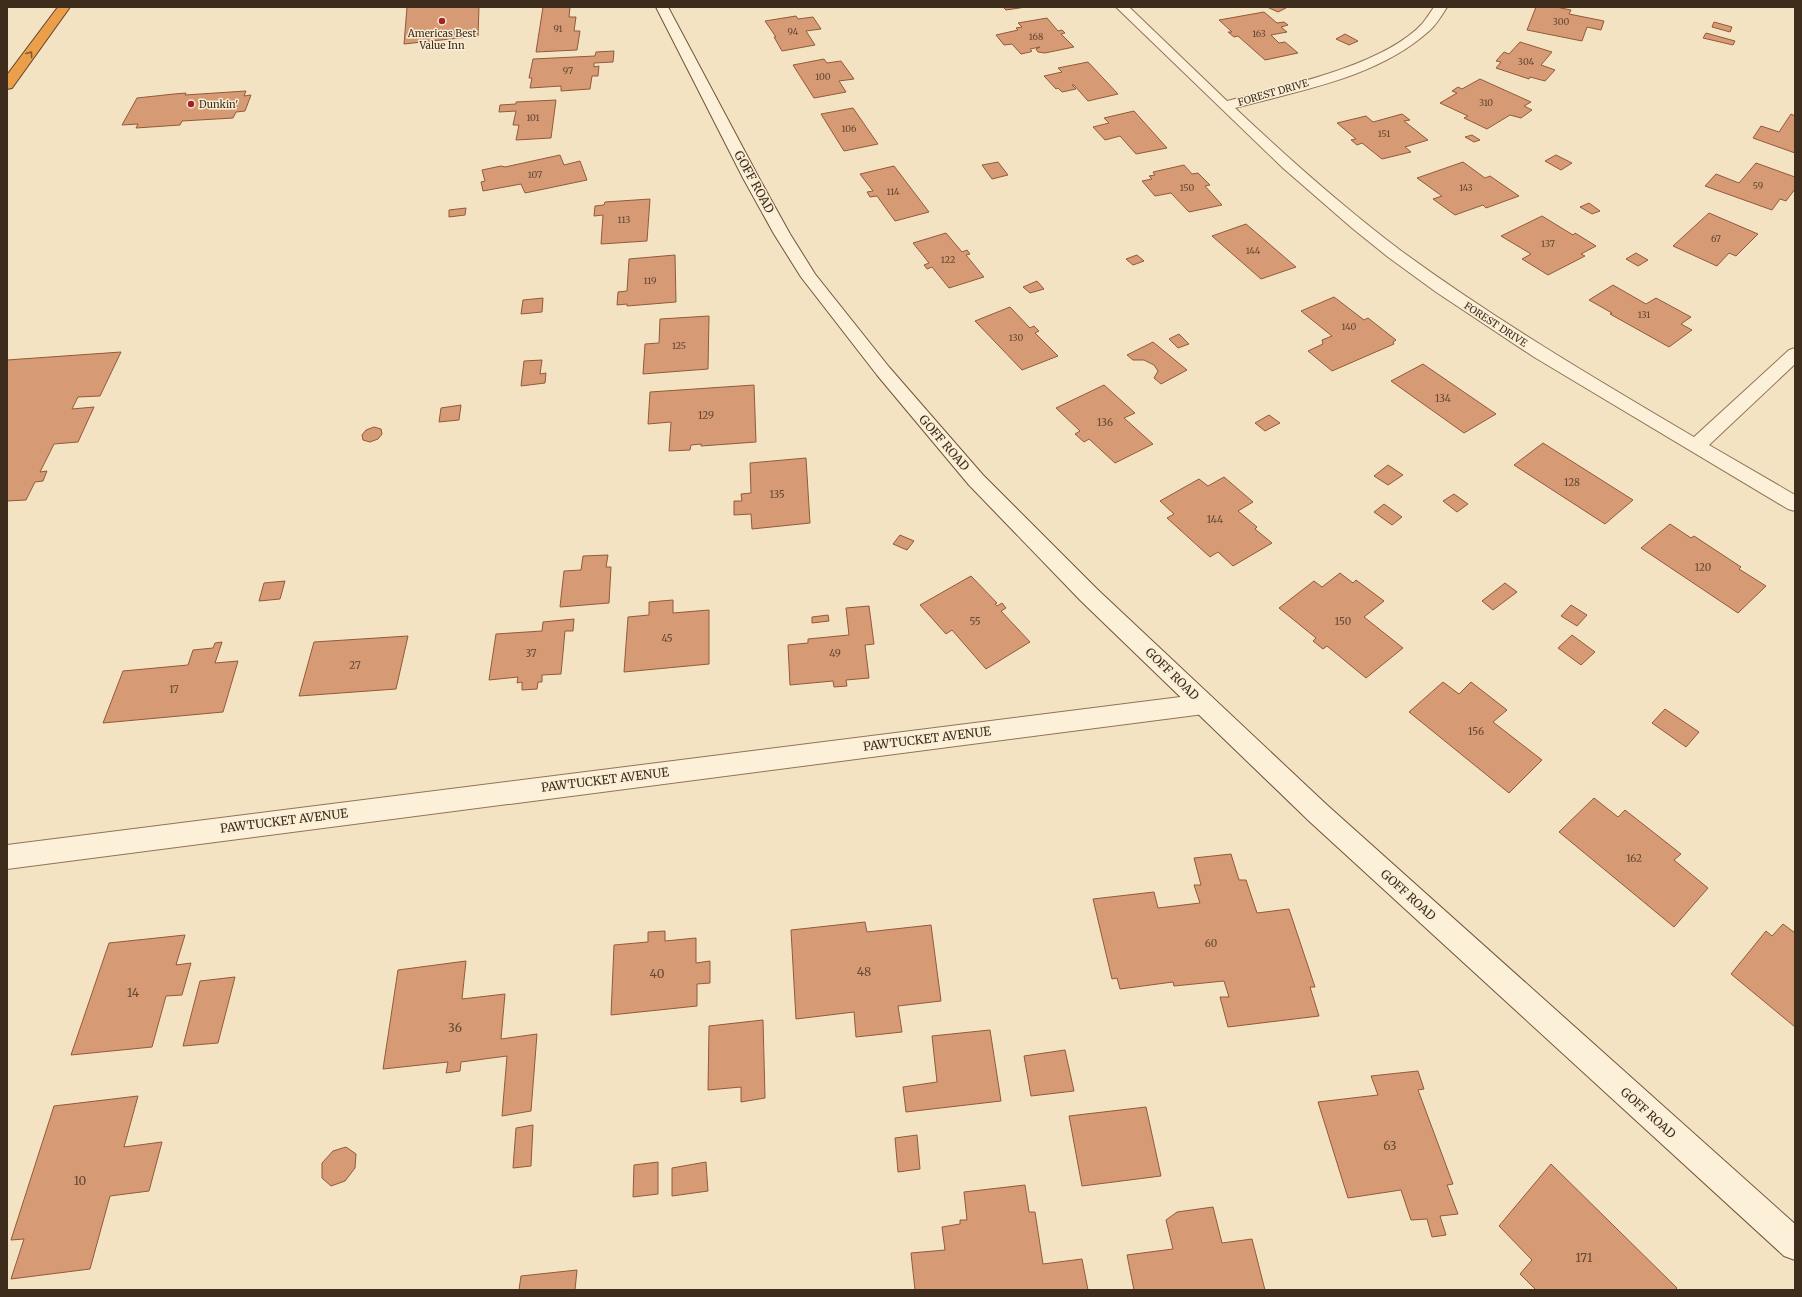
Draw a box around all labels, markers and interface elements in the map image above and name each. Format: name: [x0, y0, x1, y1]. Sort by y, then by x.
marker: Americas Best Value Inn: [437, 16, 447, 26]
house number: 300: [1553, 16, 1570, 27]
house number: 91: [553, 23, 563, 34]
house number: 94: [788, 26, 799, 37]
place label: Americas Best Value Inn: [407, 27, 476, 52]
house number: 163: [1252, 28, 1266, 39]
house number: 168: [1029, 31, 1043, 42]
one-way arrow: [25, 51, 32, 58]
house number: 304: [1518, 56, 1535, 67]
house number: 97: [563, 65, 573, 76]
house number: 100: [815, 71, 831, 82]
street label: FOREST DRIVE: [1236, 76, 1311, 109]
house number: 310: [1479, 97, 1493, 108]
place label: Dunkin': [199, 98, 238, 111]
marker: Dunkin': [186, 99, 196, 109]
house number: 101: [526, 112, 540, 123]
house number: 106: [842, 123, 857, 134]
house number: 151: [1378, 128, 1390, 139]
street label: GOFF ROAD: [731, 148, 778, 216]
house number: 107: [528, 169, 542, 180]
house number: 59: [1753, 180, 1763, 191]
house number: 150: [1180, 182, 1195, 193]
house number: 143: [1459, 182, 1473, 193]
house number: 114: [887, 186, 900, 197]
house number: 113: [618, 214, 630, 225]
house number: 67: [1711, 233, 1721, 244]
house number: 137: [1541, 238, 1555, 249]
house number: 144: [1246, 245, 1261, 256]
house number: 122: [941, 254, 955, 265]
house number: 119: [644, 275, 656, 286]
street label: FOREST DRIVE: [1462, 299, 1530, 350]
house number: 131: [1638, 309, 1650, 320]
house number: 140: [1342, 321, 1357, 332]
house number: 130: [1009, 332, 1024, 343]
house number: 125: [672, 340, 686, 351]
house number: 134: [1435, 392, 1451, 405]
house number: 129: [698, 409, 714, 422]
street label: GOFF ROAD: [916, 412, 973, 474]
house number: 136: [1097, 416, 1113, 429]
house number: 128: [1564, 476, 1580, 489]
house number: 135: [769, 488, 785, 501]
house number: 144: [1207, 513, 1223, 526]
house number: 120: [1695, 561, 1711, 574]
house number: 55: [969, 615, 981, 628]
house number: 150: [1335, 615, 1351, 628]
house number: 45: [661, 632, 673, 645]
street label: GOFF ROAD: [1142, 644, 1202, 703]
house number: 37: [525, 647, 537, 660]
house number: 49: [829, 647, 841, 660]
house number: 27: [349, 659, 361, 672]
house number: 17: [169, 683, 179, 696]
street label: PAWTUCKET AVENUE: [862, 723, 992, 754]
house number: 156: [1468, 725, 1484, 738]
street label: PAWTUCKET AVENUE: [540, 764, 670, 795]
street label: PAWTUCKET AVENUE: [219, 805, 349, 836]
house number: 162: [1626, 852, 1642, 865]
street label: GOFF ROAD: [1378, 866, 1439, 923]
house number: 60: [1205, 937, 1217, 950]
house number: 48: [857, 964, 871, 979]
house number: 40: [650, 966, 665, 981]
house number: 14: [127, 985, 140, 1000]
house number: 36: [448, 1020, 462, 1035]
street label: GOFF ROAD: [1618, 1084, 1679, 1141]
house number: 63: [1383, 1138, 1397, 1153]
house number: 10: [74, 1173, 87, 1188]
house number: 171: [1576, 1250, 1593, 1265]

